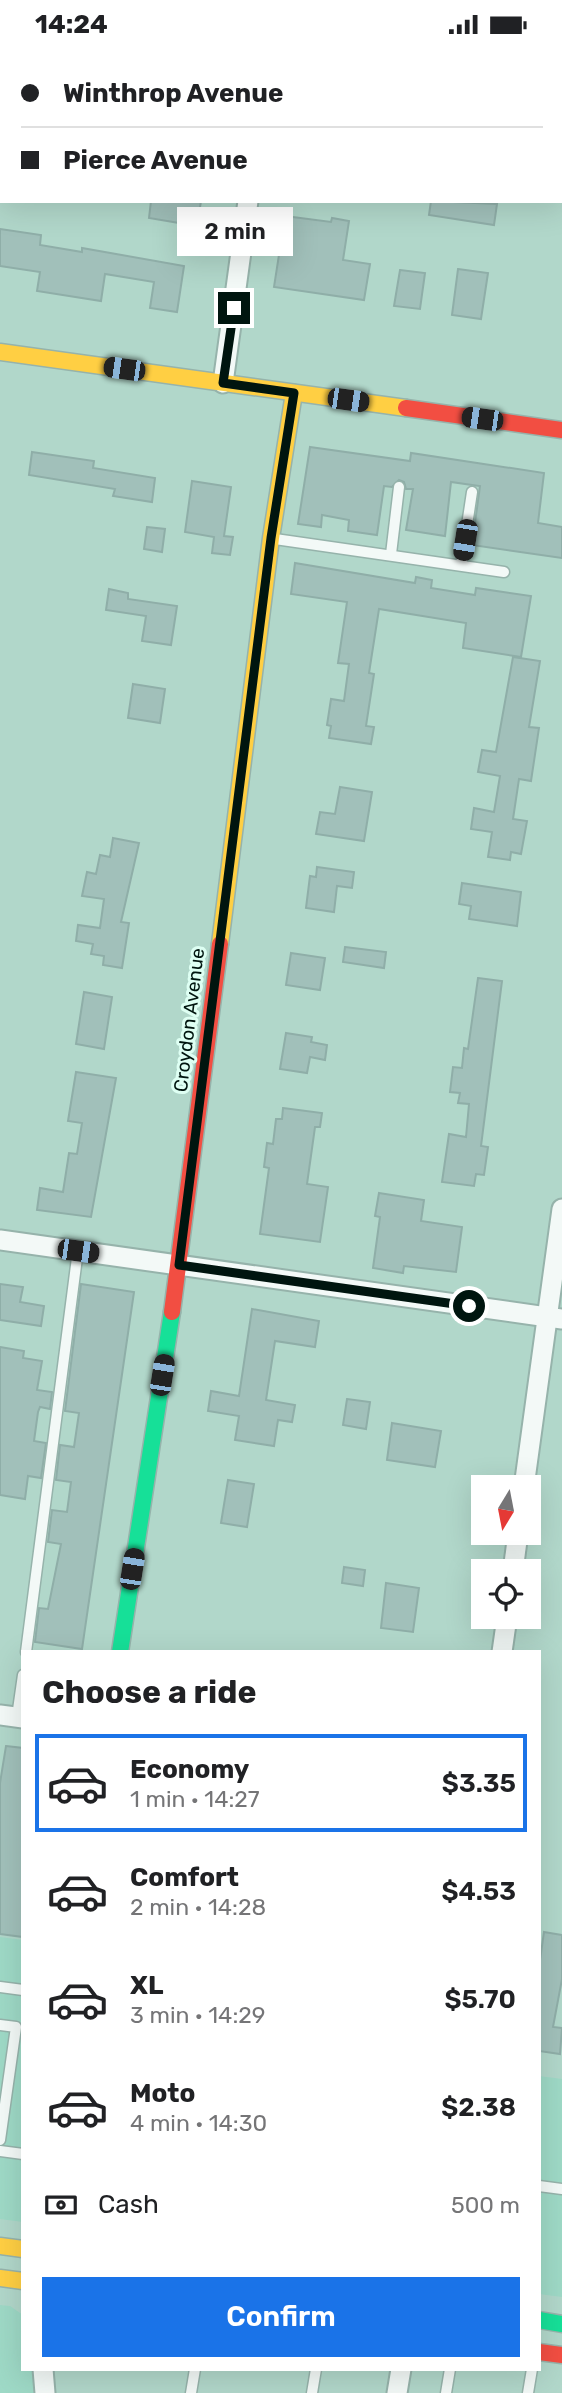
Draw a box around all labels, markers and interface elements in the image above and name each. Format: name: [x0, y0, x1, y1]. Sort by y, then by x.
text: 14:24: [35, 9, 108, 40]
text: Winthrop Avenue: [63, 78, 283, 109]
text: Pierce Avenue: [63, 145, 248, 176]
callout: 2 min: [176, 207, 292, 255]
text: 2 min: [204, 217, 266, 245]
route end: [218, 292, 250, 324]
car: [102, 356, 147, 382]
car: [326, 387, 371, 413]
car: [460, 406, 505, 432]
car: [452, 518, 479, 562]
street label: Croydon Avenue: [169, 947, 209, 1093]
car: [56, 1238, 101, 1264]
route start: [453, 1290, 485, 1322]
car: [149, 1353, 176, 1397]
north arrow: [471, 1475, 541, 1545]
map controls: [471, 1475, 541, 1629]
car: [119, 1547, 146, 1591]
button: locate: [471, 1559, 541, 1629]
text: Choose a ride: [42, 1673, 256, 1711]
icon: car: [46, 1752, 109, 1815]
text: Economy: [130, 1754, 249, 1785]
text: $3.35: [442, 1768, 516, 1799]
text: 1 min · 14:27: [130, 1785, 260, 1813]
icon: car: [46, 1860, 109, 1923]
text: Comfort: [130, 1862, 239, 1893]
text: $4.53: [442, 1876, 516, 1907]
text: 2 min · 14:28: [130, 1893, 266, 1921]
icon: car: [46, 1968, 109, 2031]
text: XL: [130, 1970, 163, 2001]
text: $5.70: [444, 1984, 516, 2015]
text: 3 min · 14:29: [130, 2001, 265, 2029]
icon: car: [46, 2076, 109, 2139]
text: Moto: [130, 2078, 195, 2109]
text: $2.38: [441, 2092, 516, 2123]
text: 4 min · 14:30: [130, 2109, 267, 2137]
icon: cash: [42, 2186, 80, 2224]
text: Cash: [98, 2189, 159, 2220]
text: 500 m: [451, 2191, 520, 2219]
button: Confirm: [42, 2277, 520, 2357]

